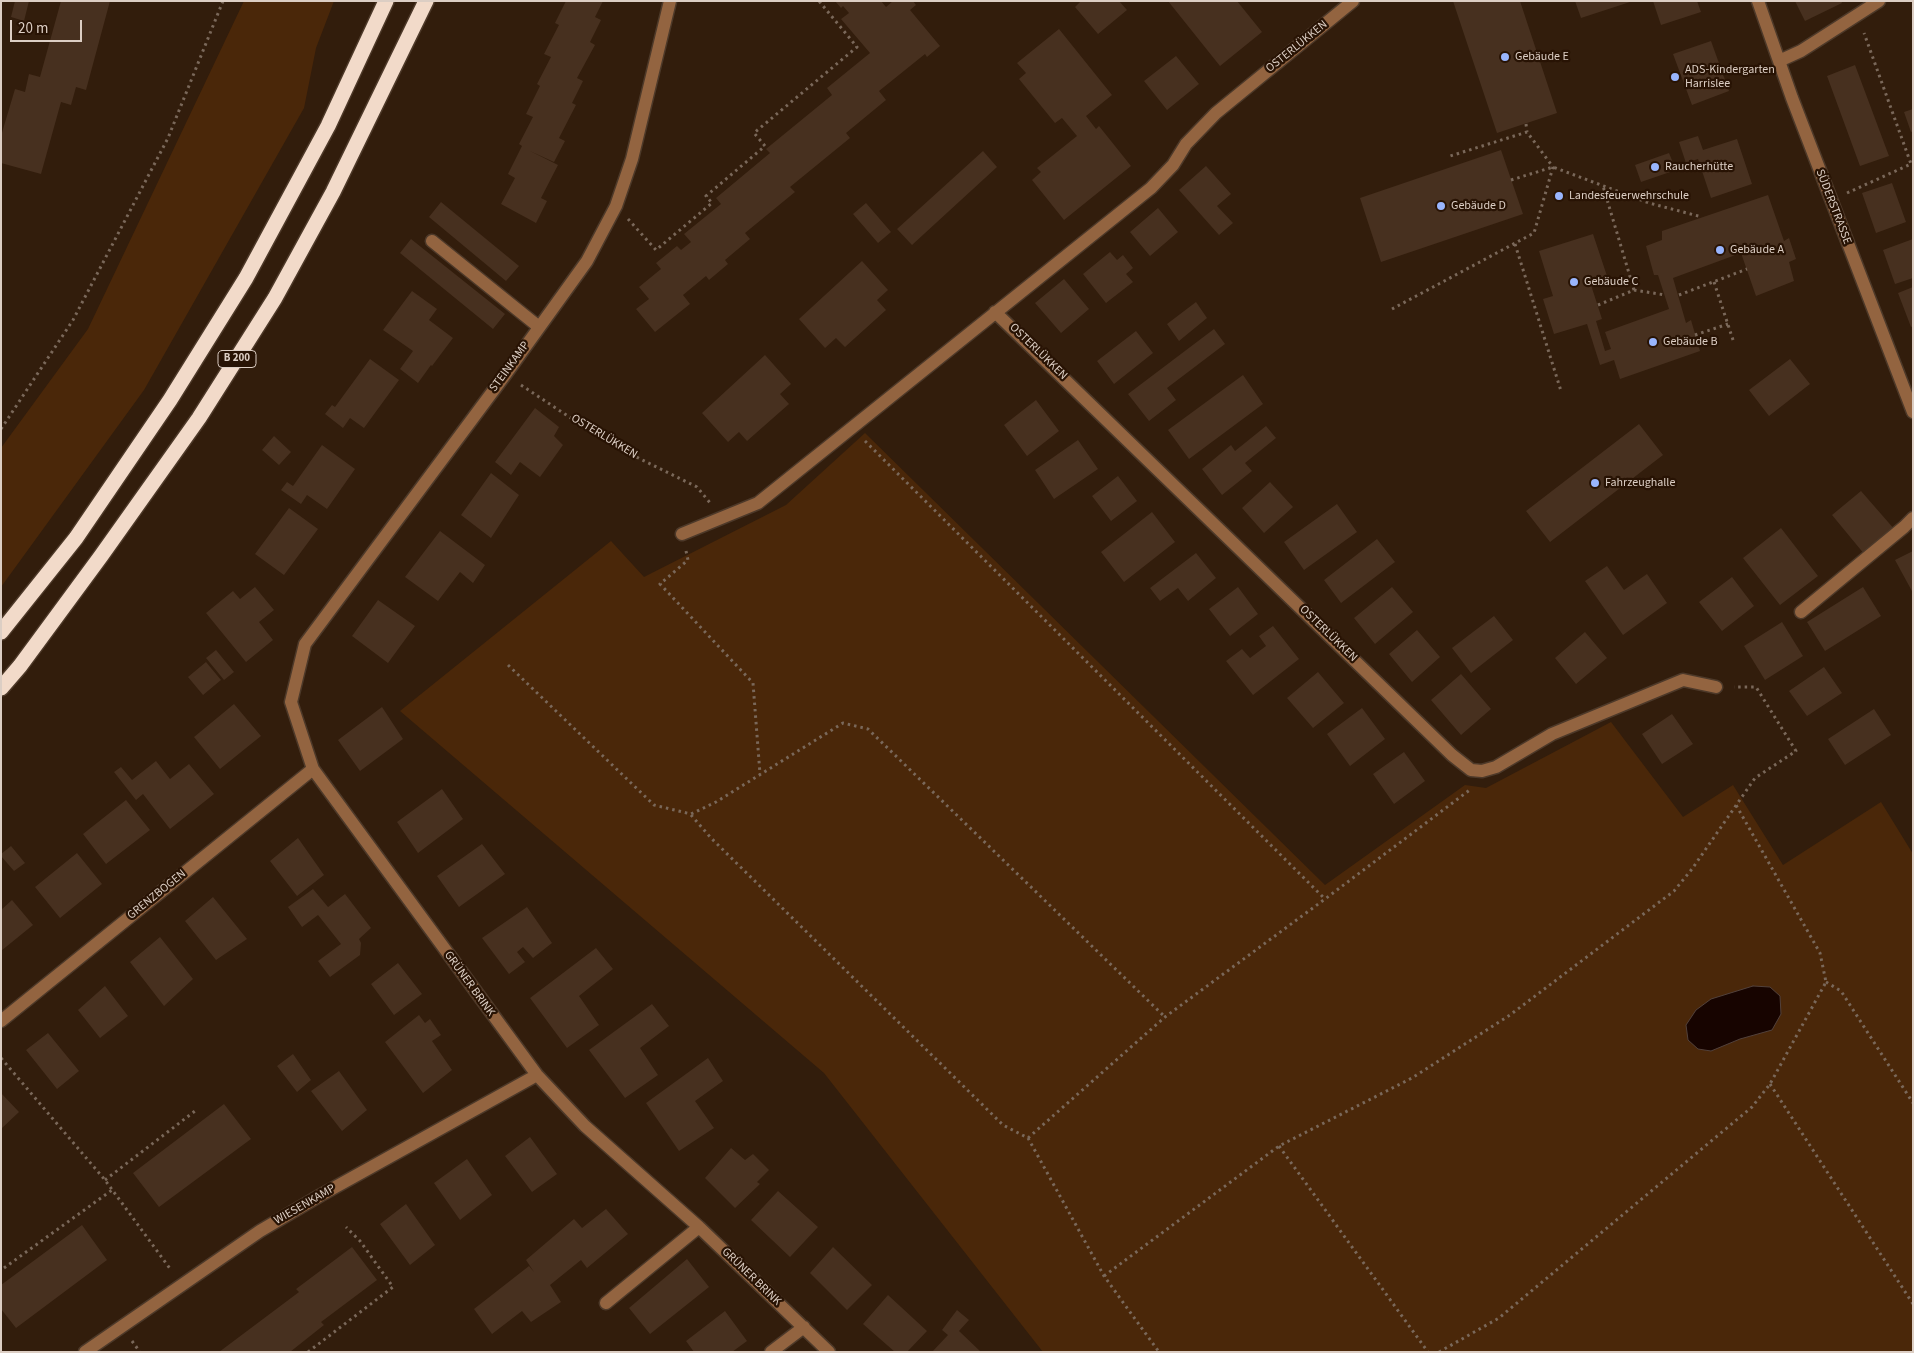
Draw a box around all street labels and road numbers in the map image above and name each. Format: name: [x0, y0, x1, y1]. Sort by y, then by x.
street label: OSTERLÜKKEN: [1263, 18, 1331, 76]
street label: SÜDERSTRASSE: [1812, 167, 1854, 247]
street label: OSTERLÜKKEN: [1006, 321, 1070, 383]
street label: STEINKAMP: [487, 339, 533, 395]
road number: B 200: [218, 350, 256, 368]
street label: OSTERLÜKKEN: [568, 412, 640, 462]
street label: OSTERLÜKKEN: [1296, 603, 1360, 665]
street label: GRENZBOGEN: [125, 867, 189, 923]
street label: GRÜNER BRINK: [441, 949, 497, 1019]
street label: WIESENKAMP: [272, 1182, 338, 1228]
street label: GRÜNER BRINK: [718, 1245, 784, 1309]

